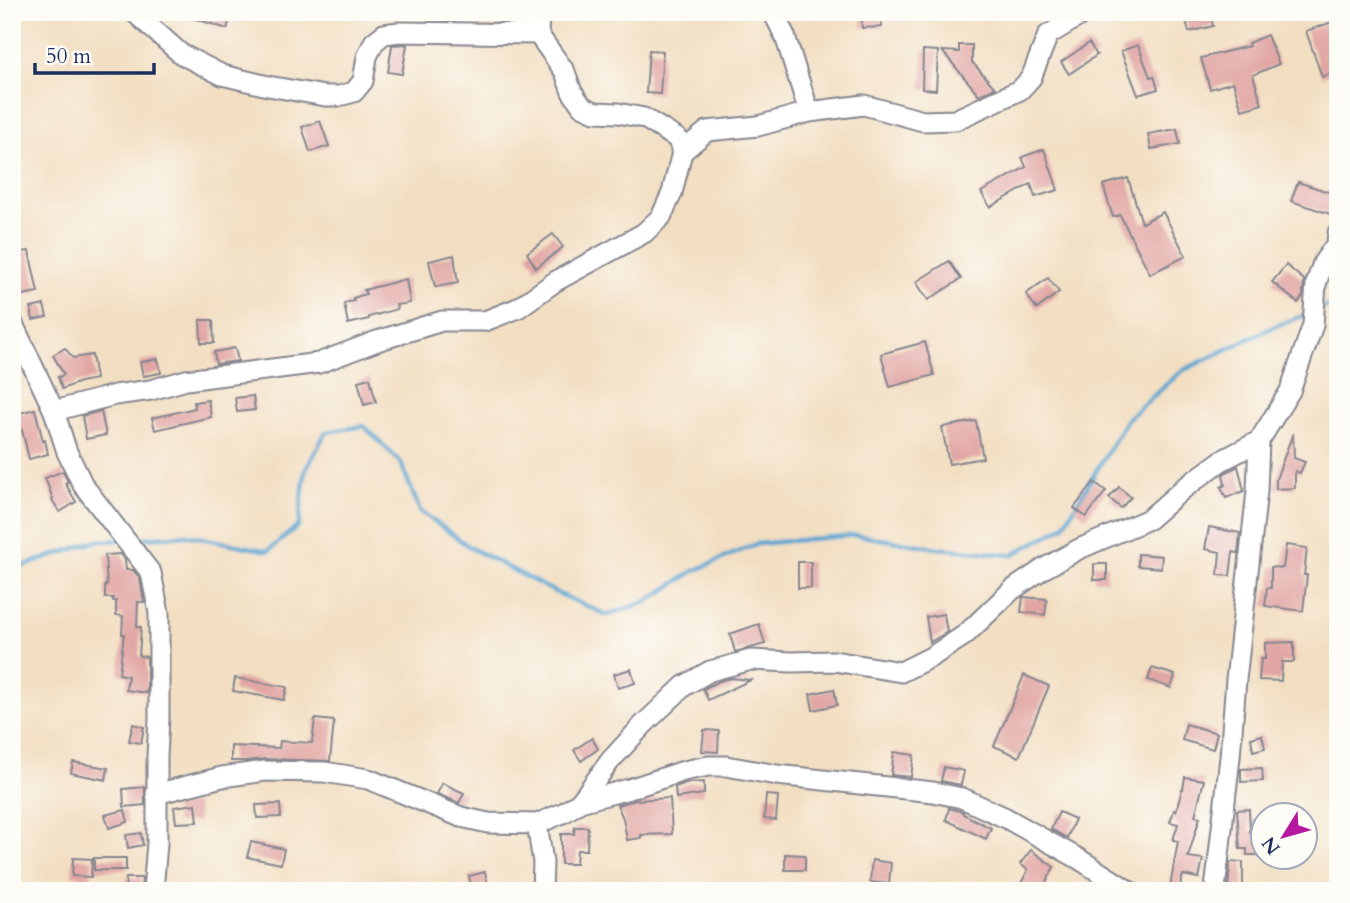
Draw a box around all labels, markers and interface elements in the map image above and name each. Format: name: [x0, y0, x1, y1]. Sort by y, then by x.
scale bar: [35, 32, 154, 76]
text: 50 m: [46, 42, 91, 71]
north arrow: [1248, 802, 1318, 872]
text: N: [1256, 831, 1287, 860]

